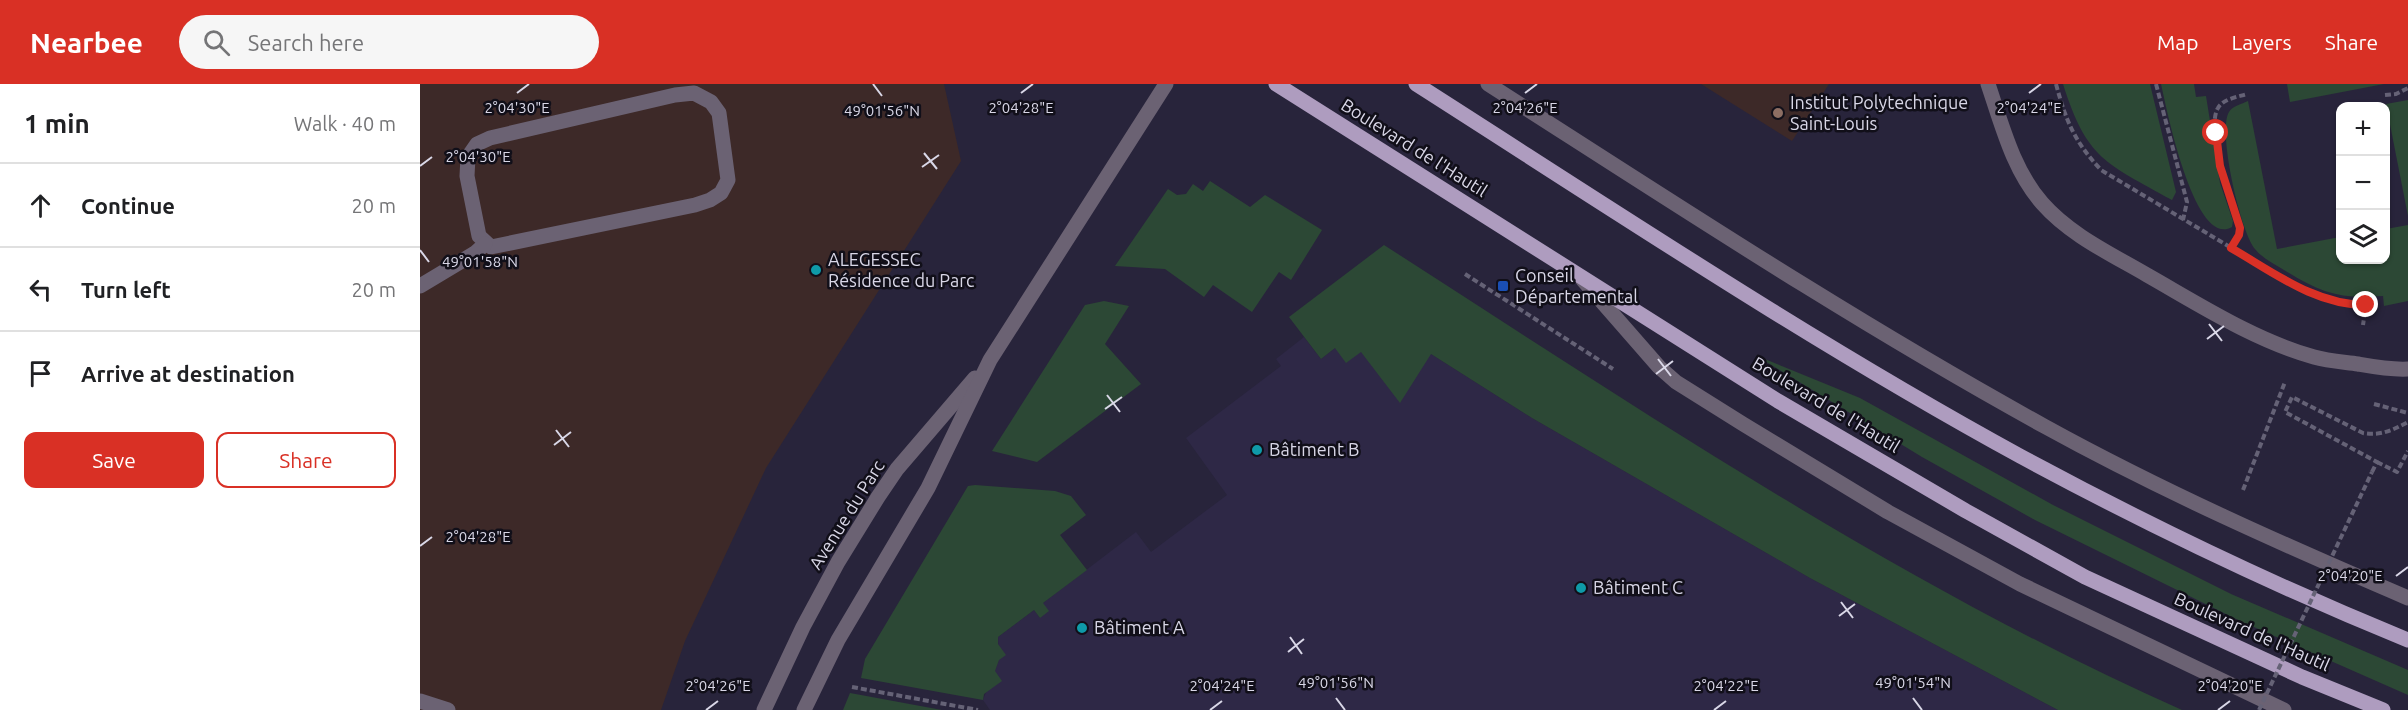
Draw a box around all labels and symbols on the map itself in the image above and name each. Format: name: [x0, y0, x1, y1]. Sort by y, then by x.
place label: Institut Polytechnique Saint-Louis: [1790, 92, 1968, 133]
street label: Boulevard de l'Hautil: [1338, 94, 1491, 200]
text: 2°04'30"E: [484, 99, 550, 116]
text: 2°04'28"E: [988, 99, 1054, 116]
text: 2°04'26"E: [1492, 99, 1558, 116]
text: 2°04'24"E: [1996, 99, 2062, 116]
text: 49°01'56"N: [844, 102, 920, 119]
marker: Institut Polytechnique Saint-Louis: [1771, 106, 1785, 120]
route start: [2202, 119, 2228, 145]
text: 2°04'30"E: [445, 148, 511, 165]
place label: ALEGESSEC Résidence du Parc: [828, 249, 974, 290]
text: 49°01'58"N: [442, 253, 518, 270]
marker: ALEGESSEC Résidence du Parc: [809, 263, 823, 277]
place label: Conseil Départemental: [1515, 265, 1638, 306]
marker: Conseil Départemental: [1496, 279, 1510, 293]
route end: [2352, 291, 2378, 317]
street label: Boulevard de l'Hautil: [1749, 352, 1904, 456]
place label: Bâtiment B: [1269, 439, 1360, 459]
marker: Bâtiment B: [1250, 443, 1264, 457]
street label: Avenue du Parc: [805, 456, 888, 573]
text: 2°04'28"E: [445, 528, 511, 545]
text: 2°04'20"E: [2317, 567, 2383, 584]
place label: Bâtiment C: [1593, 577, 1683, 597]
marker: Bâtiment C: [1574, 581, 1588, 595]
street label: Boulevard de l'Hautil: [2171, 588, 2334, 675]
place label: Bâtiment A: [1094, 617, 1185, 637]
marker: Bâtiment A: [1075, 621, 1089, 635]
text: 49°01'56"N: [1298, 674, 1374, 691]
text: 49°01'54"N: [1875, 674, 1951, 691]
text: 2°04'26"E: [685, 677, 751, 694]
text: 2°04'24"E: [1189, 677, 1255, 694]
text: 2°04'22"E: [1693, 677, 1759, 694]
text: 2°04'20"E: [2197, 677, 2263, 694]

